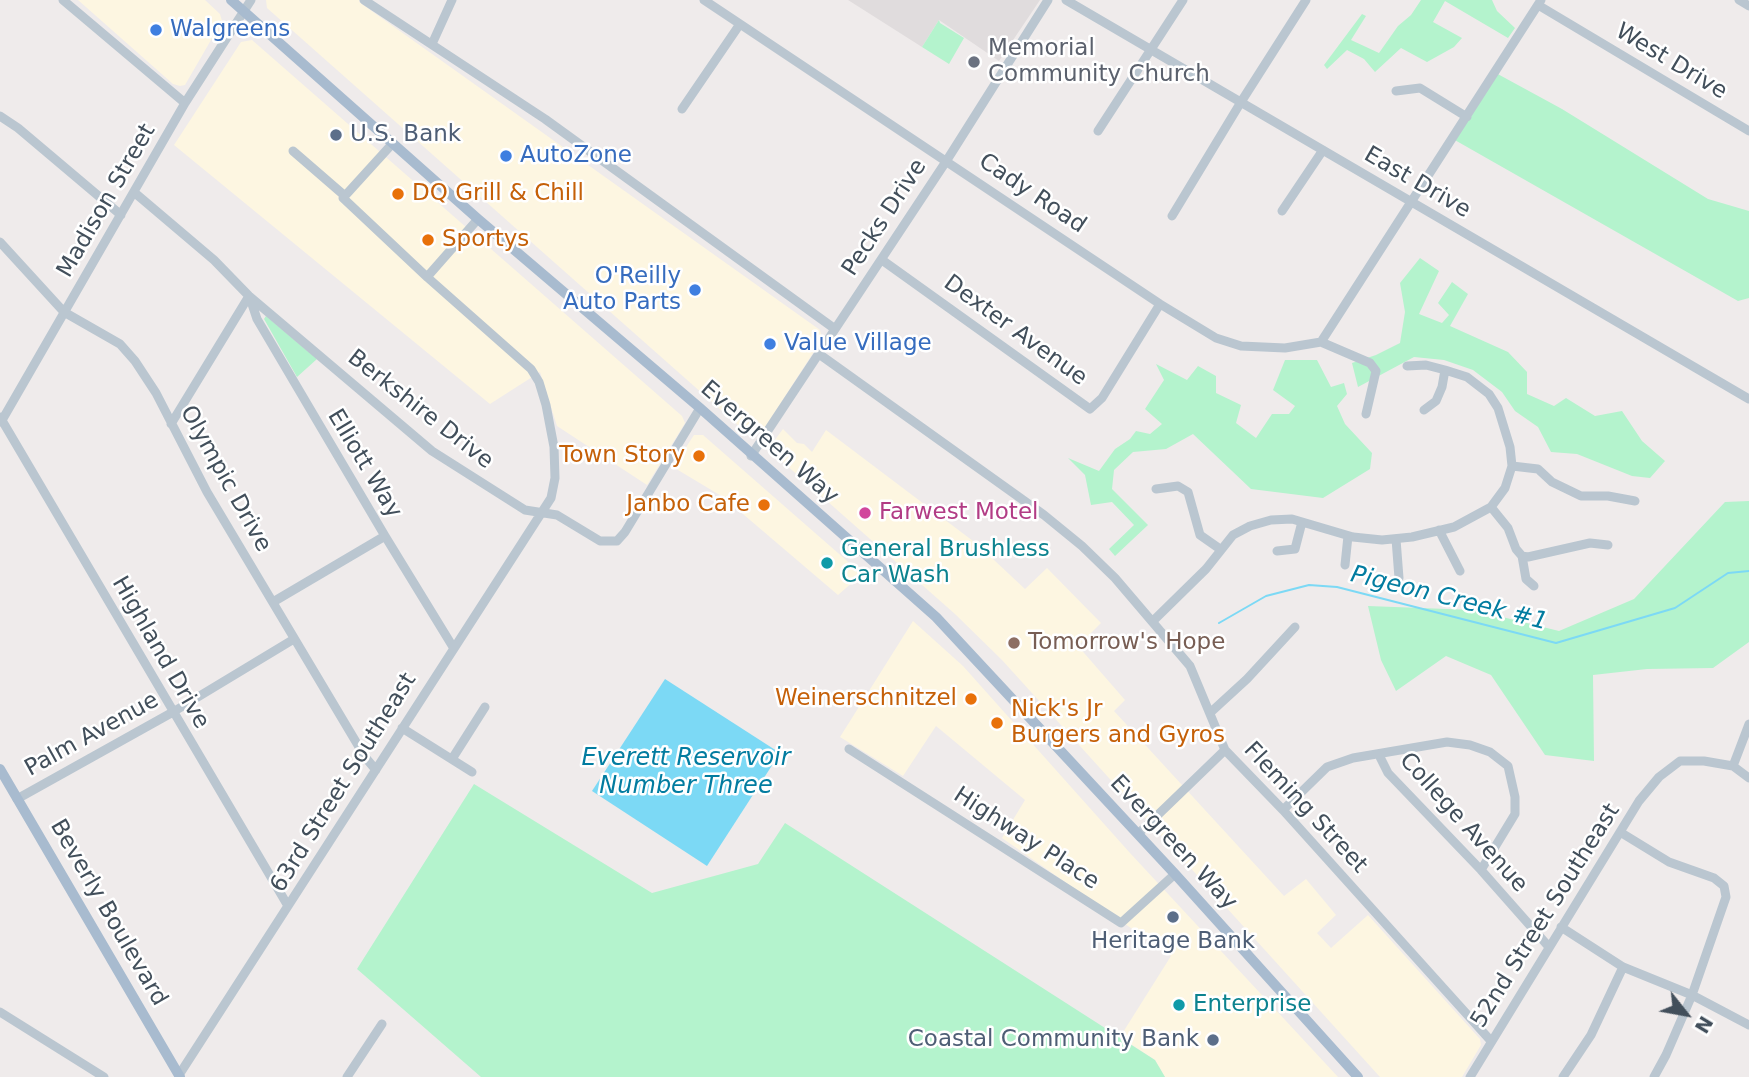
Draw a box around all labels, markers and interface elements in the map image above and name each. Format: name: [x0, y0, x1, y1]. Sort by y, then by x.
place label: Walgreens: [170, 16, 290, 44]
street label: West Drive: [1610, 18, 1732, 106]
marker: Walgreens: [148, 22, 164, 38]
place label: Memorial Community Church: [988, 35, 1210, 89]
marker: Memorial Community Church: [966, 54, 982, 70]
street label: Madison Street: [52, 119, 162, 283]
place label: U.S. Bank: [350, 121, 461, 149]
marker: U.S. Bank: [328, 127, 344, 143]
street label: East Drive: [1359, 141, 1475, 225]
place label: AutoZone: [520, 142, 632, 170]
marker: AutoZone: [498, 148, 514, 164]
street label: Cady Road: [973, 148, 1091, 240]
street label: Pecks Drive: [837, 154, 933, 282]
place label: DQ Grill & Chill: [412, 180, 584, 208]
marker: DQ Grill & Chill: [390, 186, 406, 202]
place label: Sportys: [442, 226, 529, 254]
marker: Sportys: [420, 232, 436, 248]
place label: O'Reilly Auto Parts: [563, 263, 681, 317]
street label: Dexter Avenue: [938, 270, 1092, 392]
marker: O'Reilly Auto Parts: [687, 282, 703, 298]
place label: Value Village: [784, 330, 932, 358]
marker: Value Village: [762, 336, 778, 352]
street label: Berkshire Drive: [342, 345, 498, 475]
street label: Evergreen Way: [694, 375, 844, 511]
street label: Olympic Drive: [173, 401, 277, 557]
street label: Elliott Way: [321, 405, 407, 523]
place label: Town Story: [559, 442, 685, 470]
marker: Town Story: [691, 448, 707, 464]
place label: Janbo Cafe: [626, 491, 750, 519]
marker: Janbo Cafe: [756, 497, 772, 513]
place label: Farwest Motel: [879, 499, 1038, 527]
marker: Farwest Motel: [857, 505, 873, 521]
place label: General Brushless Car Wash: [841, 536, 1050, 590]
marker: General Brushless Car Wash: [819, 555, 835, 571]
water label: Pigeon Creek #1: [1348, 561, 1550, 637]
street label: Highland Drive: [105, 572, 215, 734]
place label: Tomorrow's Hope: [1028, 629, 1225, 657]
marker: Tomorrow's Hope: [1006, 635, 1022, 651]
street label: 63rd Street Southeast: [265, 668, 423, 898]
place label: Weinerschnitzel: [775, 685, 957, 713]
street label: Palm Avenue: [20, 687, 164, 783]
marker: Weinerschnitzel: [963, 691, 979, 707]
place label: Nick's Jr Burgers and Gyros: [1011, 696, 1225, 750]
marker: Nick's Jr Burgers and Gyros: [989, 715, 1005, 731]
street label: Fleming Street: [1237, 737, 1373, 879]
water label: Everett Reservoir Number Three: [581, 745, 791, 801]
street label: College Avenue: [1393, 747, 1533, 899]
street label: Evergreen Way: [1104, 770, 1242, 916]
street label: Highway Place: [948, 782, 1104, 896]
street label: 52nd Street Southeast: [1466, 799, 1626, 1033]
street label: Beverly Boulevard: [43, 815, 173, 1011]
marker: Heritage Bank: [1165, 909, 1181, 925]
place label: Heritage Bank: [1091, 928, 1255, 956]
north arrow: [1651, 979, 1721, 1049]
place label: Enterprise: [1193, 991, 1311, 1019]
marker: Enterprise: [1171, 997, 1187, 1013]
text: N: [1690, 1012, 1718, 1037]
place label: Coastal Community Bank: [908, 1026, 1199, 1054]
marker: Coastal Community Bank: [1205, 1032, 1221, 1048]

